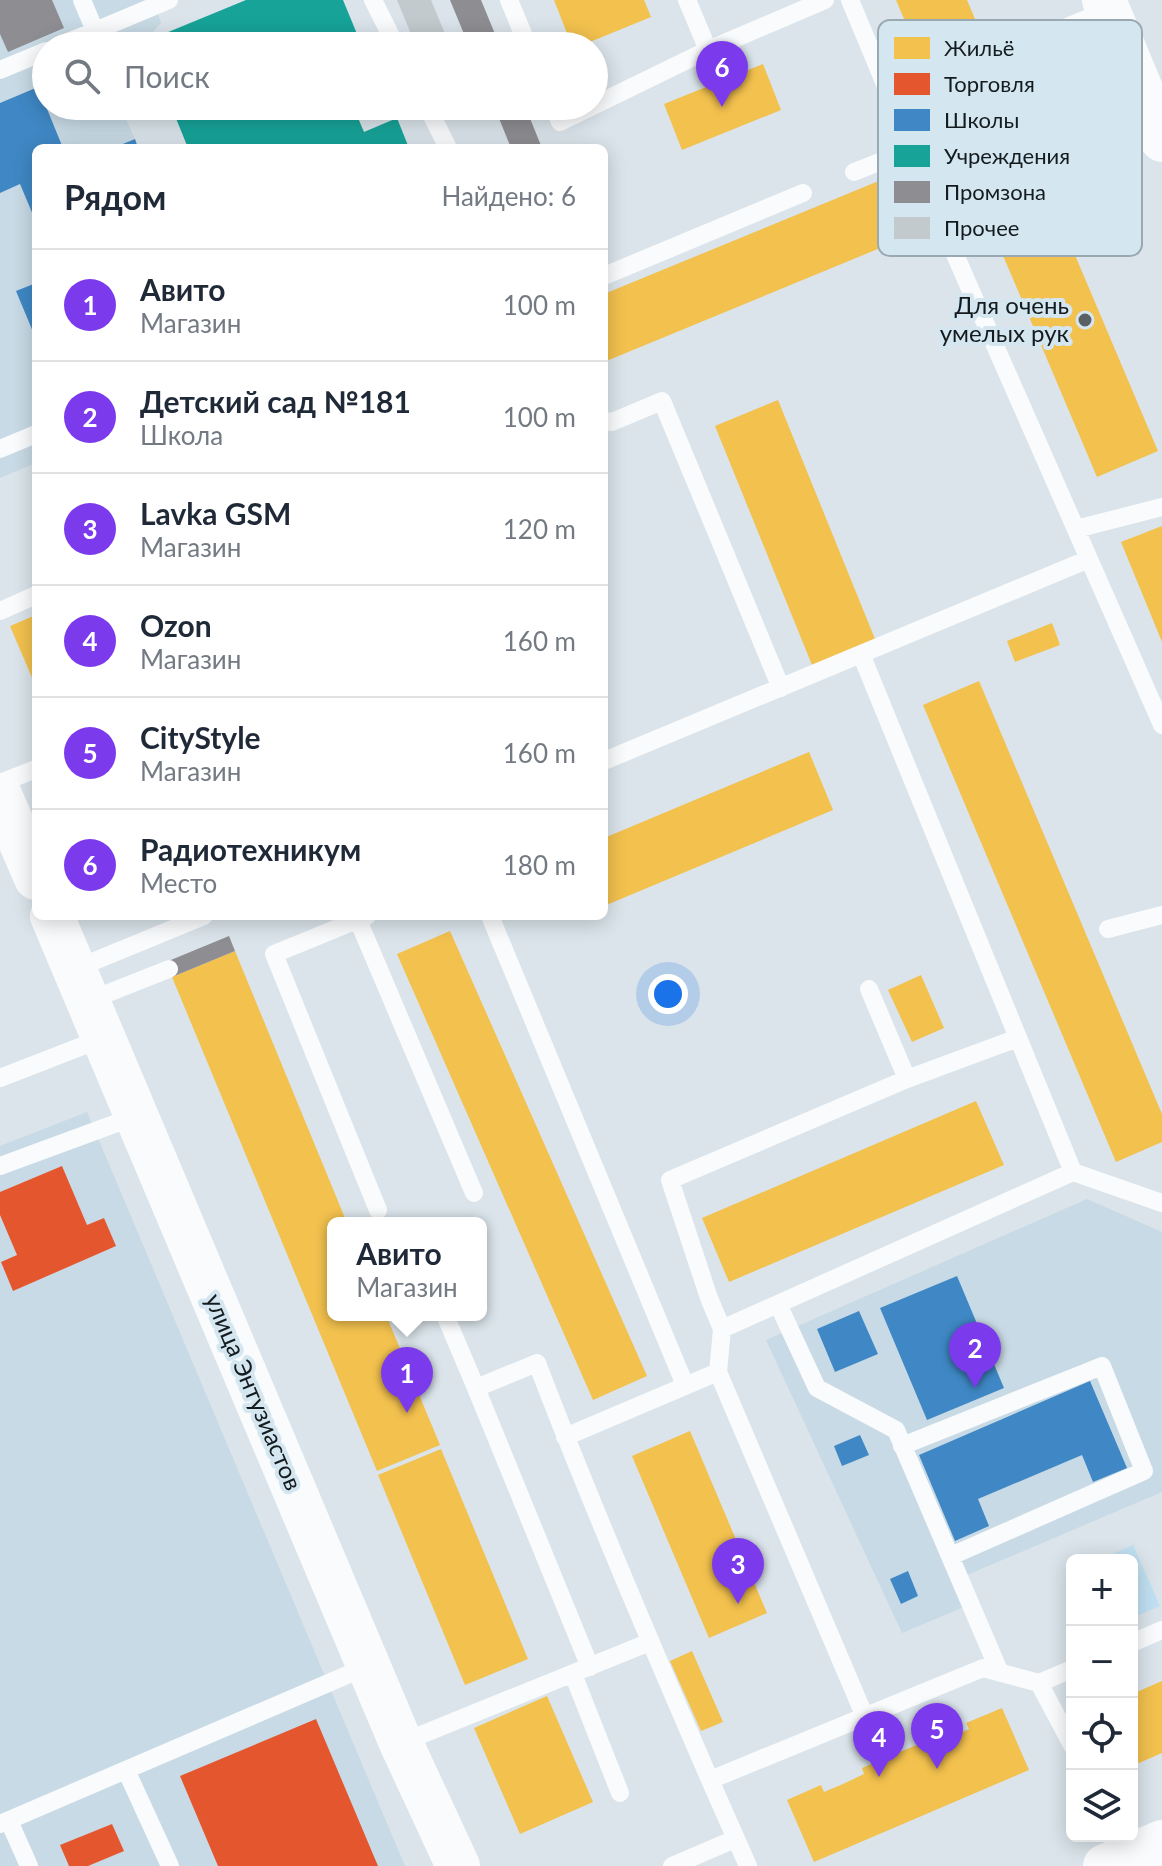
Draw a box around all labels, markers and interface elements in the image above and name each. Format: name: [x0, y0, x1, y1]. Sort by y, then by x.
legend: [878, 20, 1142, 256]
search box: [32, 32, 608, 120]
text: Жильё: [944, 34, 1014, 61]
pin: 6: [696, 41, 748, 107]
icon: search: [60, 54, 104, 98]
text: Поиск: [124, 58, 210, 94]
text: Торговля: [944, 70, 1035, 97]
text: Школы: [944, 106, 1019, 133]
text: Учреждения: [944, 142, 1070, 169]
text: Рядом: [64, 176, 166, 217]
text: Промзона: [944, 178, 1046, 205]
text: Найдено: 6: [441, 180, 576, 212]
text: Прочее: [944, 214, 1019, 241]
text: Авито: [140, 271, 225, 307]
text: 1: [82, 289, 98, 321]
text: 100 m: [503, 289, 576, 321]
place label: Для очень умелых рук: [940, 290, 1070, 347]
text: Магазин: [140, 307, 241, 339]
marker: Для очень умелых рук: [1076, 311, 1094, 329]
text: Детский сад №181: [140, 383, 411, 419]
text: 2: [82, 401, 98, 433]
text: 100 m: [503, 401, 576, 433]
text: Школа: [140, 419, 223, 451]
text: Lavka GSM: [140, 495, 291, 531]
text: 3: [82, 513, 98, 545]
text: 120 m: [503, 513, 576, 545]
text: Магазин: [140, 531, 241, 563]
text: Ozon: [140, 607, 212, 643]
text: 4: [82, 625, 98, 657]
text: 160 m: [503, 625, 576, 657]
text: Магазин: [140, 643, 241, 675]
text: CityStyle: [140, 719, 261, 755]
text: 5: [82, 737, 98, 769]
text: 160 m: [503, 737, 576, 769]
text: Магазин: [140, 755, 241, 787]
text: Радиотехникум: [140, 831, 361, 867]
text: 6: [82, 849, 98, 881]
text: 180 m: [503, 849, 576, 881]
text: Место: [140, 867, 217, 899]
your location: [648, 974, 688, 1014]
popup: [327, 1217, 487, 1321]
text: Авито: [356, 1235, 442, 1271]
text: Магазин: [356, 1271, 458, 1303]
street label: улица Энтузиастов: [200, 1289, 309, 1494]
pin: 2: [949, 1322, 1001, 1388]
pin: 1: [381, 1347, 433, 1413]
pin: 3: [712, 1538, 764, 1604]
map controls: [1066, 1554, 1138, 1842]
button: +: [1066, 1554, 1138, 1626]
button: −: [1066, 1626, 1138, 1698]
button: locate: [1066, 1698, 1138, 1770]
pin: 5: [911, 1703, 963, 1769]
pin: 4: [853, 1711, 905, 1777]
button: layers: [1066, 1770, 1138, 1842]

